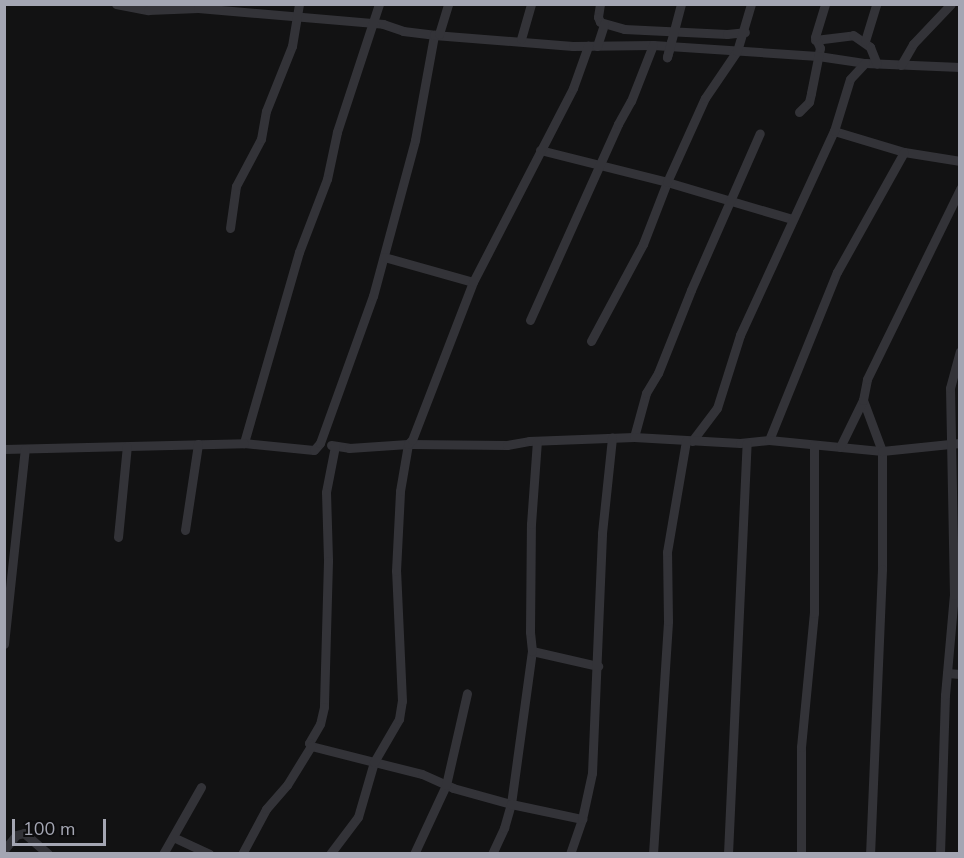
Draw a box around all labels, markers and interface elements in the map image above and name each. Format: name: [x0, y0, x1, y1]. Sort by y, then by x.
scale bar: [15, 807, 110, 845]
text: 100 m: [23, 817, 75, 841]

